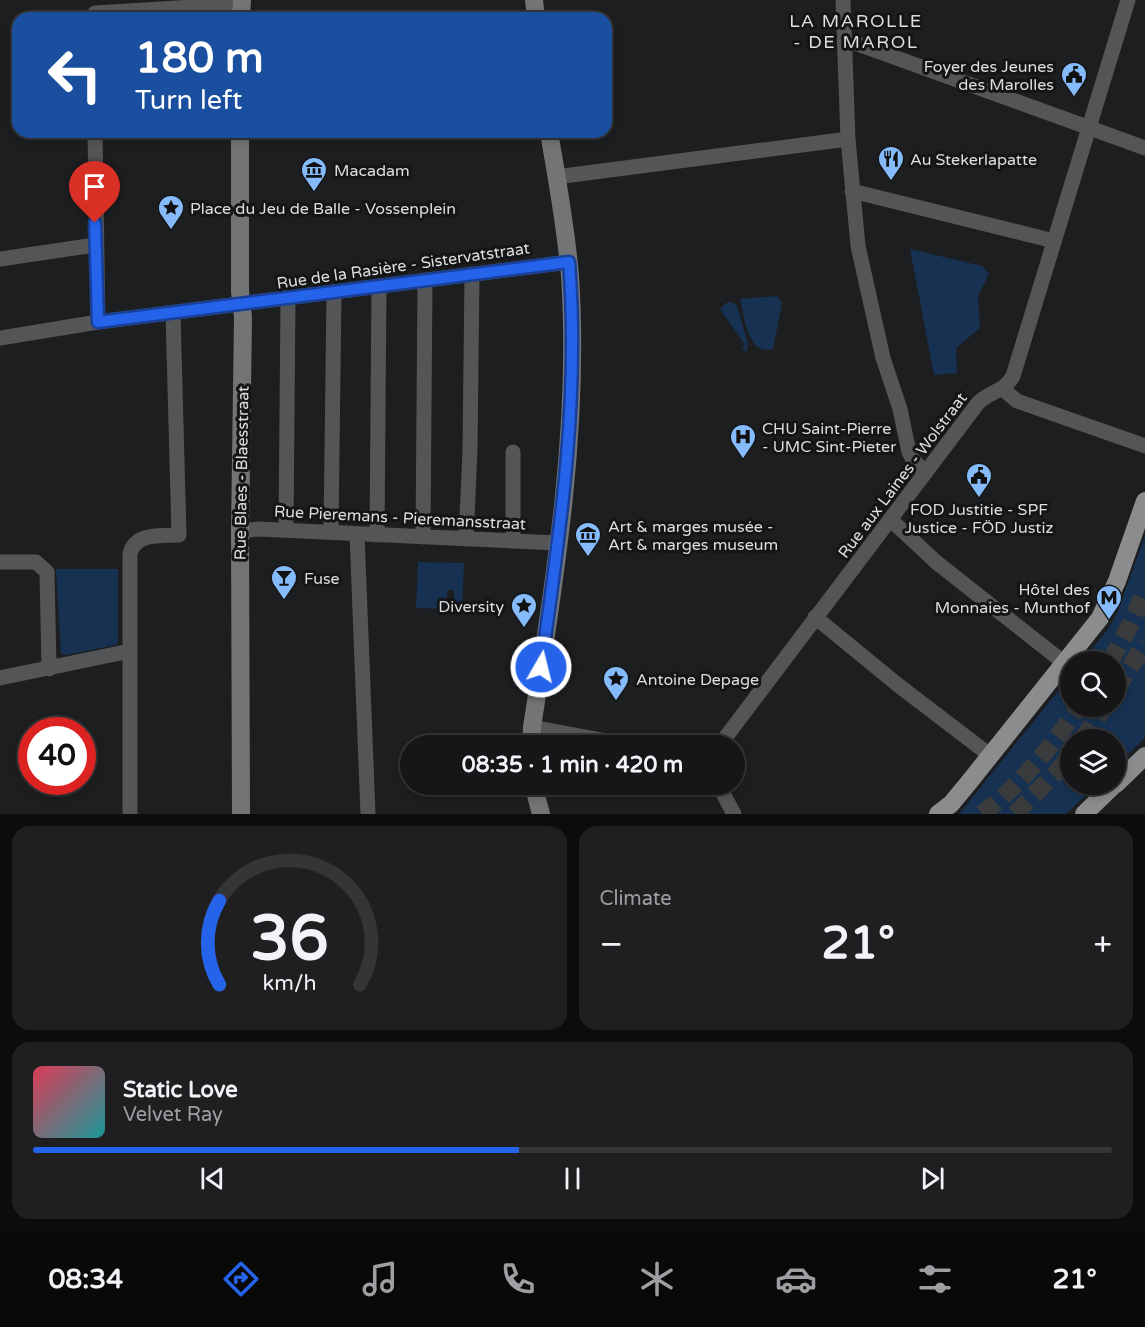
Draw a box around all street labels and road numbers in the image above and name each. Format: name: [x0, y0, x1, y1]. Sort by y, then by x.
street label: Rue de la Rasière - Sistervatstraat: [275, 238, 531, 294]
street label: Rue Blaes - Blaesstraat: [230, 386, 254, 560]
street label: Rue aux Laines - Wolstraat: [834, 389, 972, 562]
street label: Rue Pieremans - Pieremansstraat: [273, 501, 526, 535]

